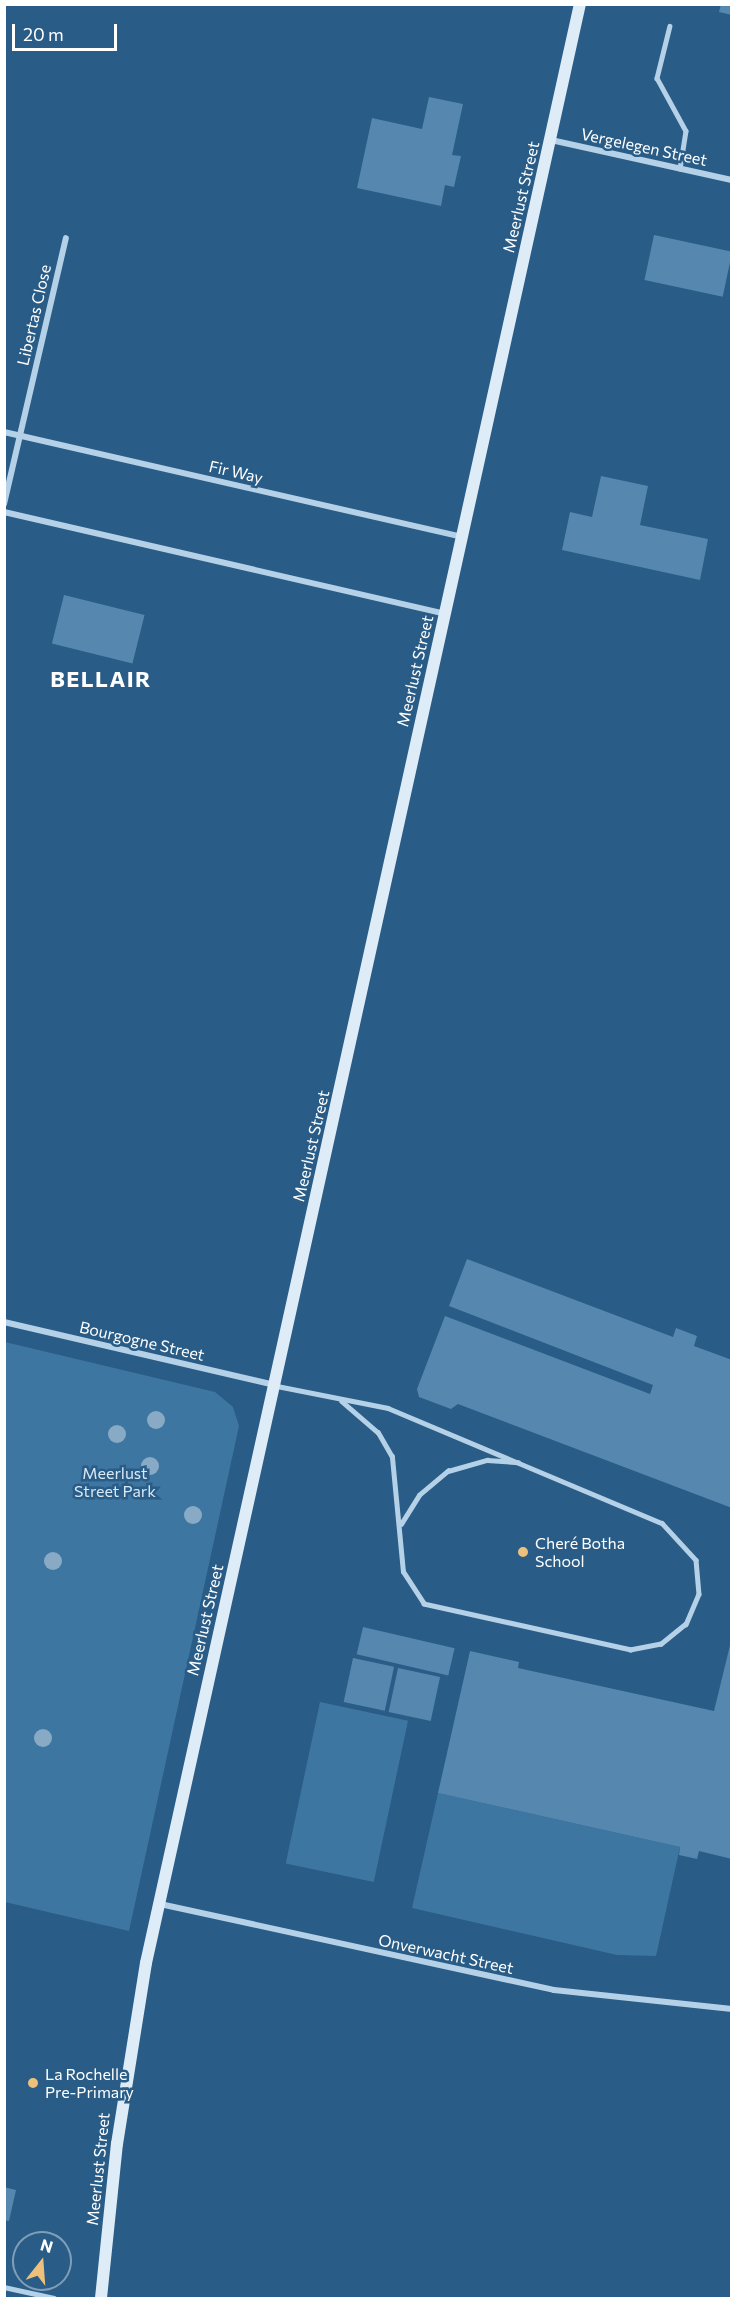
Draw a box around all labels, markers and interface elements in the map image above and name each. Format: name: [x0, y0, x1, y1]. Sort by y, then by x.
scale bar: [15, 12, 120, 50]
text: 20 m: [23, 23, 64, 45]
street label: Vergelegen Street: [579, 124, 709, 170]
street label: Meerlust Street: [499, 139, 543, 255]
street label: Libertas Close: [13, 263, 55, 367]
street label: Fir Way: [207, 456, 265, 488]
street label: Meerlust Street: [393, 613, 437, 729]
district label: BELLAIR: [50, 666, 152, 692]
street label: Meerlust Street: [289, 1088, 333, 1204]
street label: Bourgogne Street: [78, 1317, 206, 1365]
park label: Meerlust Street Park: [74, 1463, 156, 1501]
place label: Cheré Botha School: [535, 1533, 625, 1571]
marker: Cheré Botha School: [516, 1545, 530, 1559]
street label: Meerlust Street: [183, 1562, 227, 1678]
street label: Onverwacht Street: [377, 1930, 515, 1978]
place label: La Rochelle Pre-Primary: [45, 2064, 134, 2102]
marker: La Rochelle Pre-Primary: [26, 2076, 40, 2090]
street label: Meerlust Street: [83, 2111, 113, 2227]
north arrow: [12, 2231, 72, 2291]
text: N: [38, 2234, 55, 2256]

